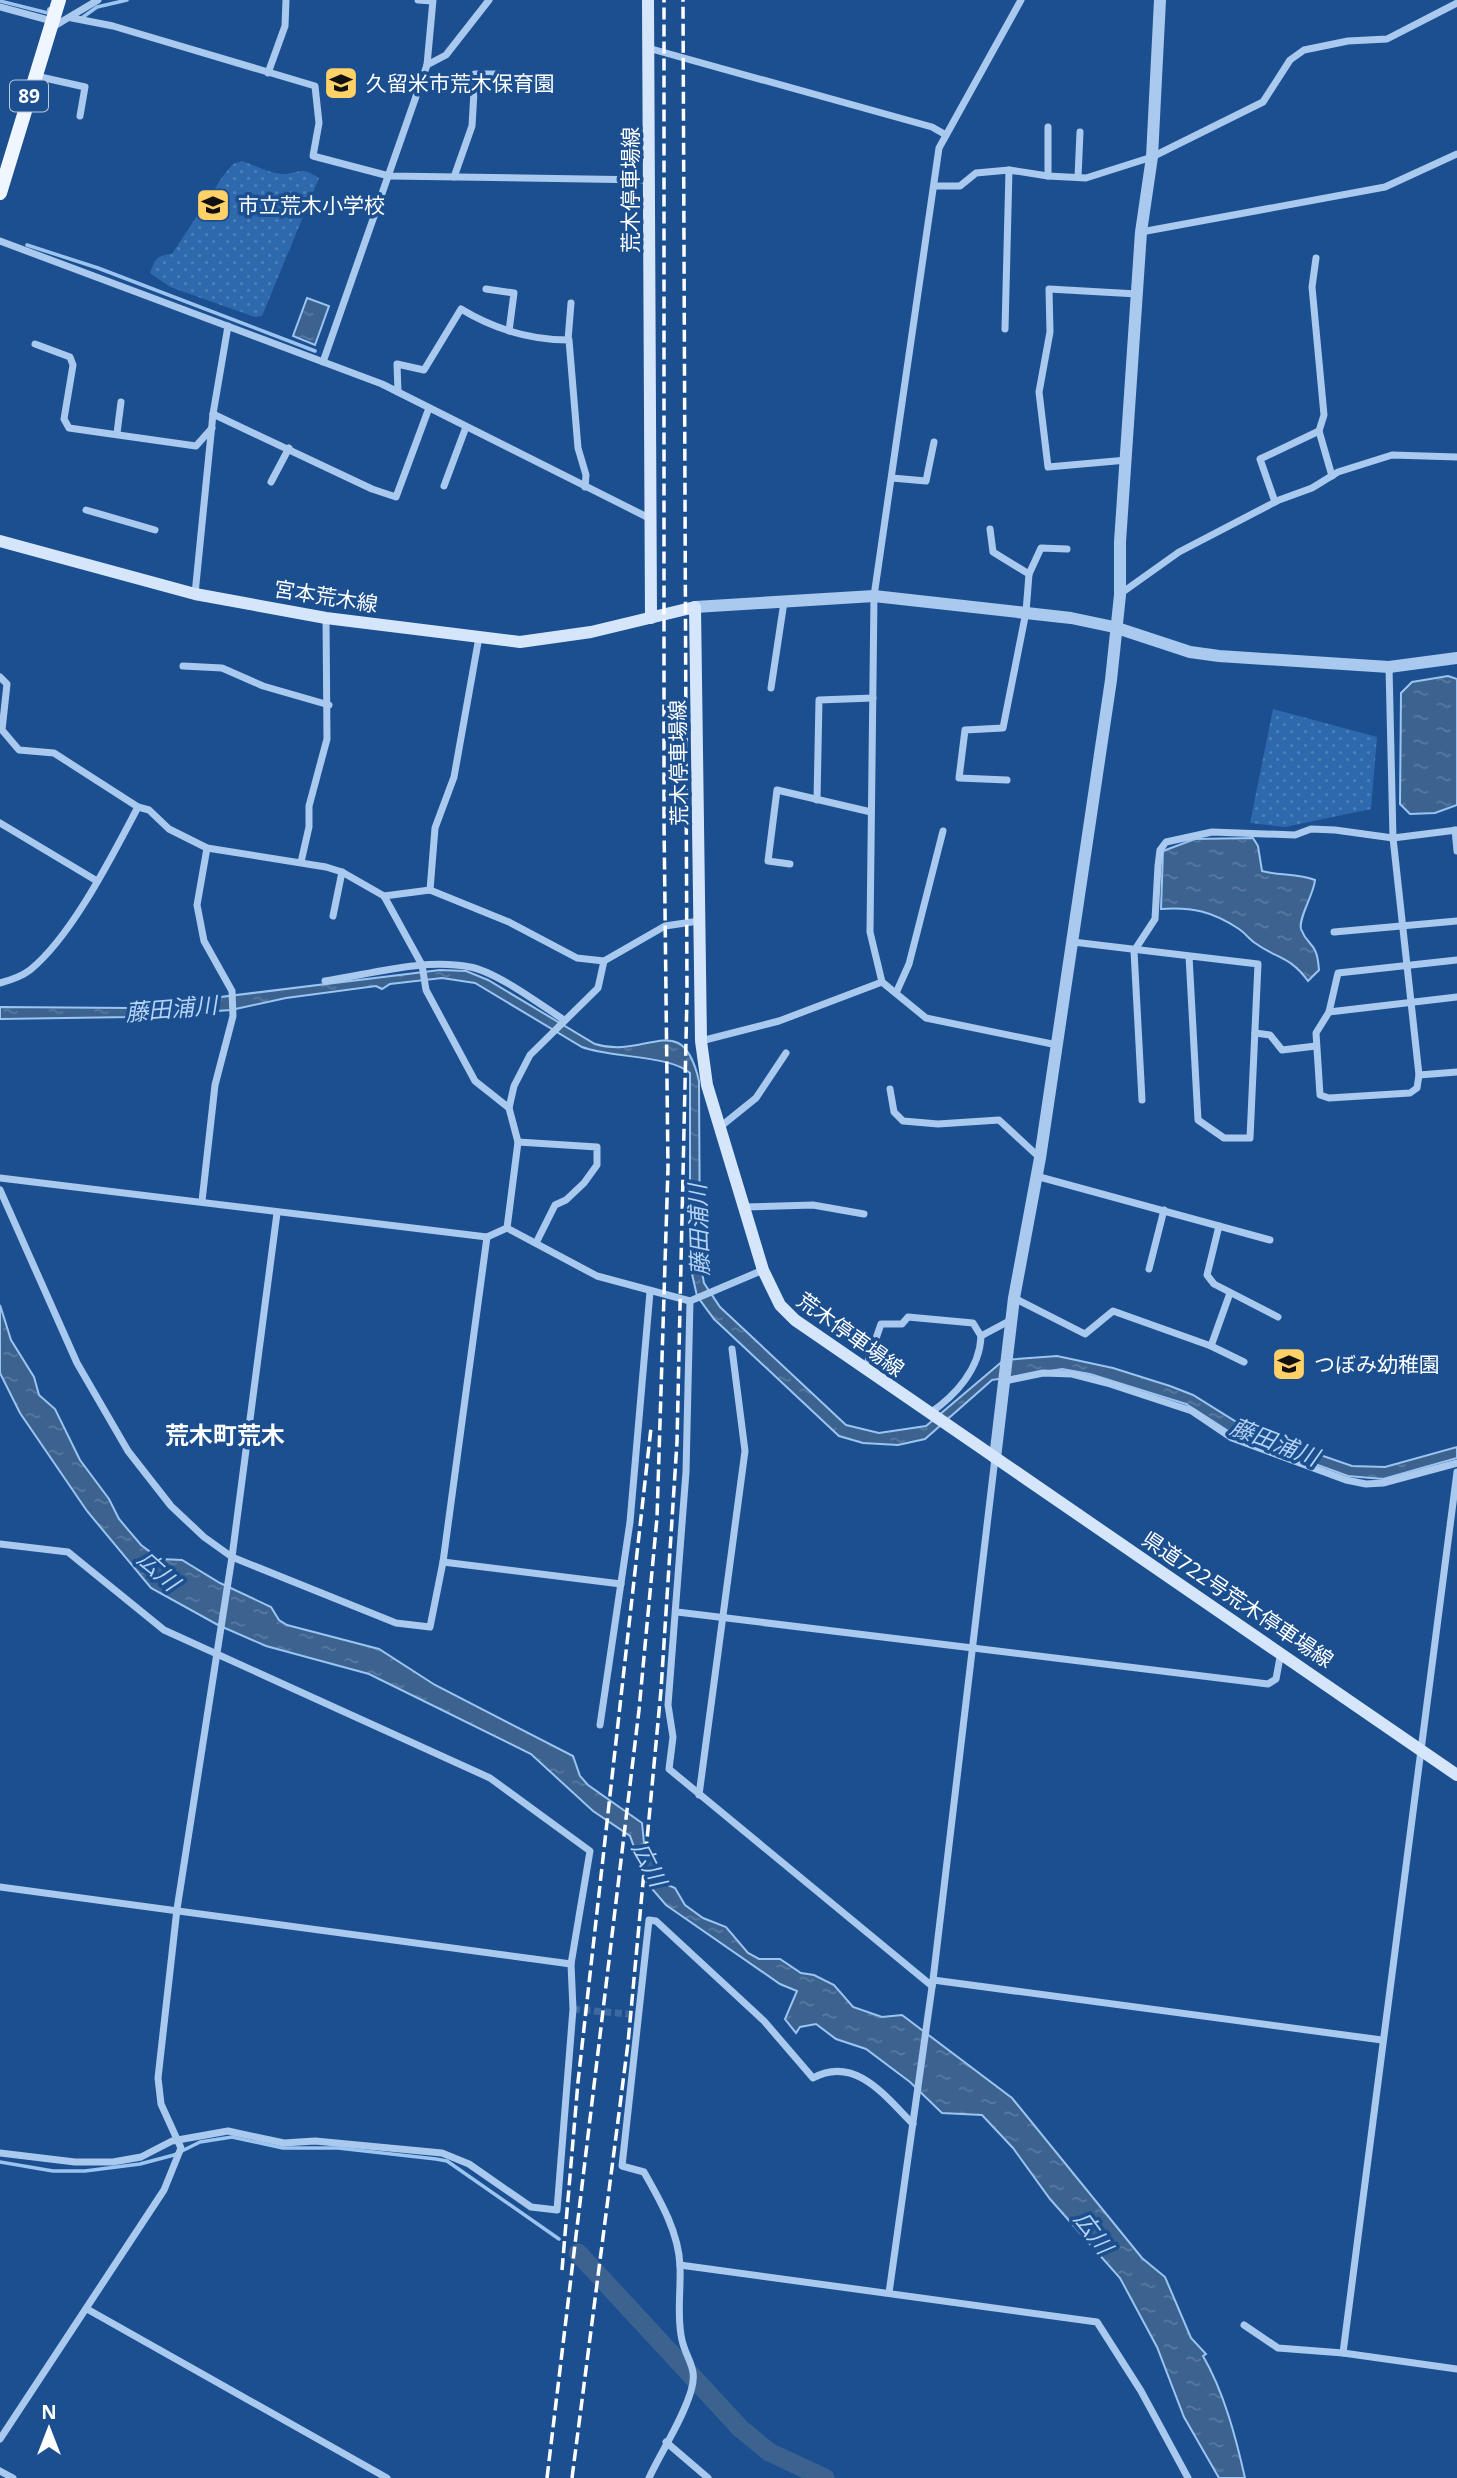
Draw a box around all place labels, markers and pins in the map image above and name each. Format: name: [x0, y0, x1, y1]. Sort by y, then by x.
school or university icon: 久留米市荒木保育園: [322, 64, 360, 102]
place label: 久留米市荒木保育園: [366, 69, 555, 97]
school or university icon: 市立荒木小学校: [194, 186, 232, 224]
place label: 市立荒木小学校: [238, 191, 385, 219]
school or university icon: つぼみ幼稚園: [1270, 1345, 1308, 1383]
place label: つぼみ幼稚園: [1314, 1350, 1440, 1378]

